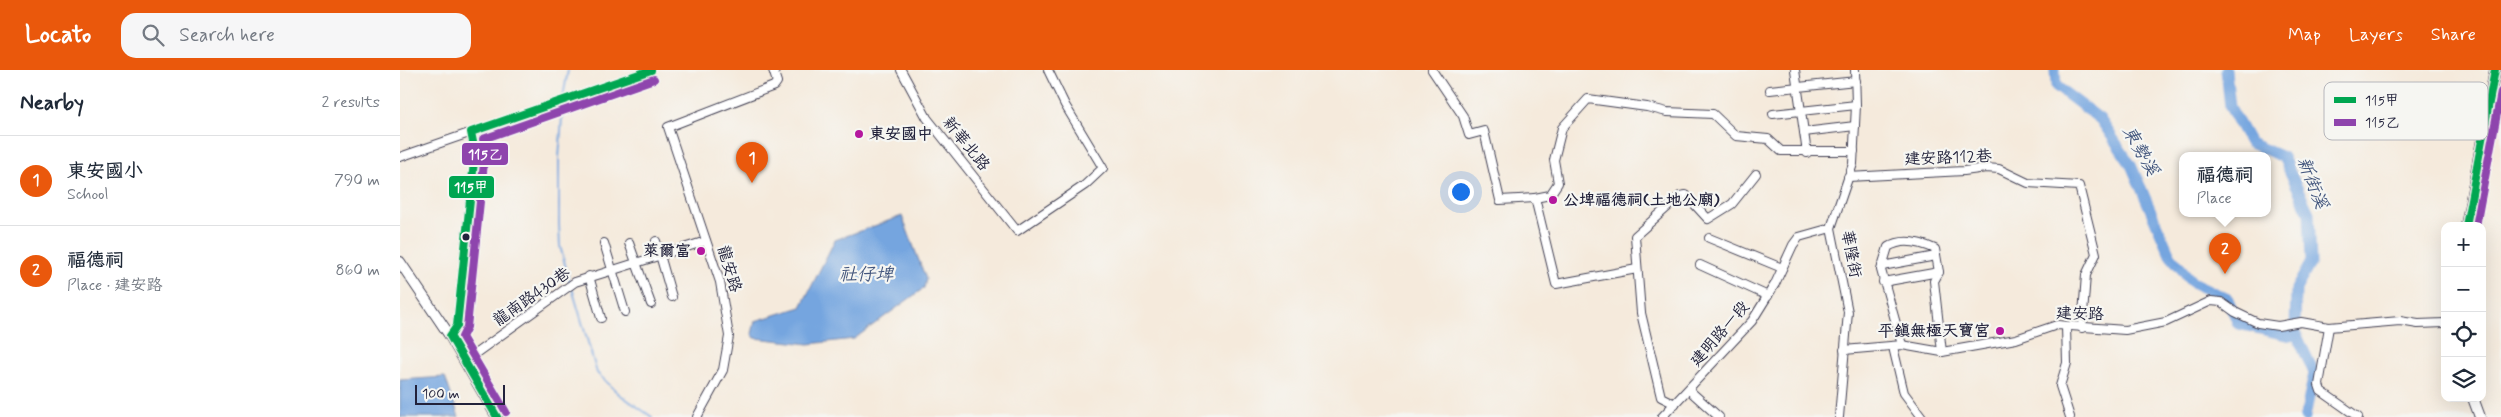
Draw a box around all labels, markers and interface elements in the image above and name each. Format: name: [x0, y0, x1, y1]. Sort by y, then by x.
search box: [121, 13, 471, 58]
text: Locato: [25, 20, 91, 51]
icon: search: [139, 21, 167, 49]
text: Search here: [179, 23, 275, 48]
text: Map: [2288, 23, 2321, 47]
text: Layers: [2349, 23, 2403, 47]
text: Share: [2431, 23, 2476, 47]
legend: [2324, 82, 2488, 140]
text: Nearby: [20, 89, 84, 117]
text: 2 results: [322, 92, 380, 113]
text: 115甲: [2365, 92, 2399, 110]
street label: 新華北路: [938, 113, 994, 175]
text: 115乙: [2365, 114, 2399, 132]
water label: 東勢溪: [2116, 122, 2164, 181]
place label: 東安國中: [869, 124, 933, 145]
marker: 東安國中: [853, 128, 865, 140]
line badge: 115乙: [461, 142, 509, 166]
pin: 1: [736, 142, 768, 183]
text: 115乙: [468, 146, 502, 164]
street label: 建安路112巷: [1904, 146, 1992, 170]
popup: [2179, 152, 2271, 217]
water label: 新街溪: [2291, 153, 2334, 213]
text: 東安國小: [67, 159, 143, 184]
text: 福德祠: [2196, 163, 2254, 188]
text: 1: [32, 170, 40, 191]
text: 790 m: [334, 170, 380, 191]
line badge: 115甲: [448, 175, 495, 199]
text: 115甲: [454, 179, 488, 197]
your location: [1448, 179, 1474, 205]
text: School: [67, 184, 108, 205]
text: Place: [2196, 188, 2232, 209]
place label: 公埤福德祠(土地公廟): [1563, 190, 1720, 211]
marker: 公埤福德祠(土地公廟): [1547, 194, 1559, 206]
map controls: [2441, 222, 2486, 402]
button: +: [2441, 222, 2486, 267]
street label: 華隆街: [1836, 228, 1866, 280]
unlabelled marker: [461, 232, 471, 242]
pin: 2: [2209, 233, 2241, 274]
place label: 萊爾富: [643, 241, 691, 262]
street label: 龍安路: [712, 243, 746, 295]
marker: 萊爾富: [695, 245, 707, 257]
text: 福德祠: [67, 248, 124, 273]
text: 2: [32, 260, 40, 281]
text: 860 m: [335, 260, 380, 281]
street label: 龍南路430巷: [489, 263, 575, 331]
water label: 社仔埤: [839, 263, 895, 287]
button: −: [2441, 267, 2486, 312]
text: Place · 建安路: [67, 275, 163, 296]
street label: 建明路一段: [1686, 297, 1754, 371]
street label: 建安路: [2056, 303, 2104, 325]
button: locate: [2441, 312, 2486, 357]
place label: 平鎮無極天寶宮: [1878, 321, 1990, 342]
marker: 平鎮無極天寶宮: [1994, 325, 2006, 337]
button: layers: [2441, 357, 2486, 402]
scale bar: [415, 382, 505, 405]
text: 100 m: [422, 385, 460, 403]

